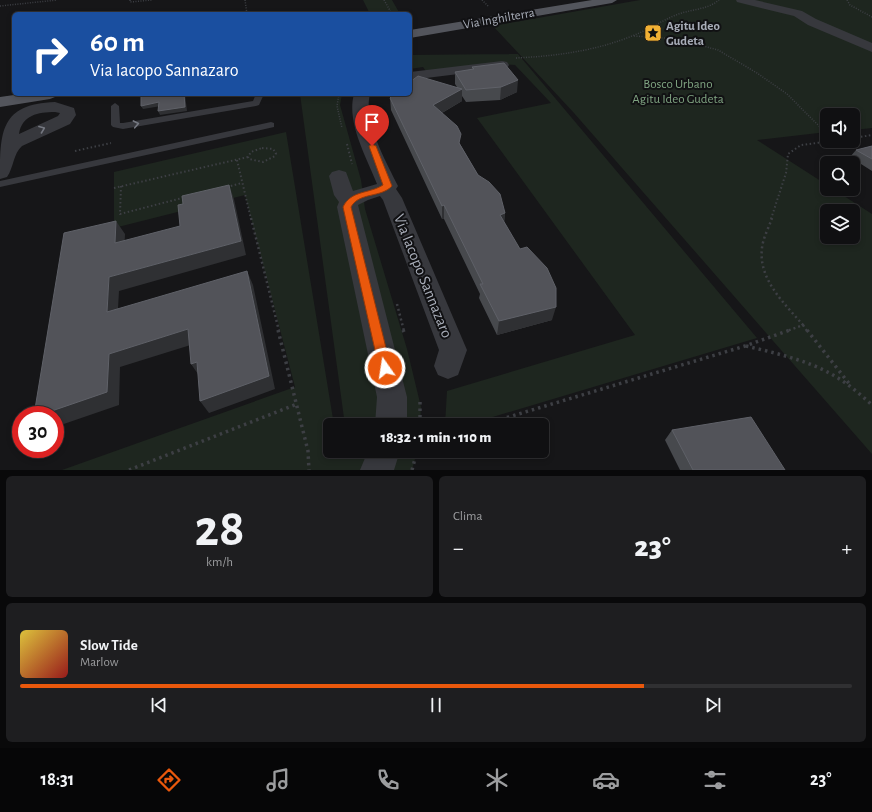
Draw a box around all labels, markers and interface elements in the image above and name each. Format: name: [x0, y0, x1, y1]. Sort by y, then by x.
street label: Via Inghilterra: [462, 6, 536, 32]
place label: Agitu Ideo Gudeta: [666, 20, 720, 48]
place icon: Agitu Ideo Gudeta: [643, 23, 663, 43]
icon: right: [24, 28, 76, 80]
text: 60 m: [90, 29, 145, 57]
text: Via Iacopo Sannazaro: [90, 62, 238, 80]
park label: Bosco Urbano Agitu Ideo Gudeta: [632, 78, 724, 106]
pin: [355, 105, 389, 146]
map controls: [820, 108, 860, 244]
button: sound: [820, 108, 860, 148]
icon: arrive: [361, 111, 383, 133]
one-way arrow: [133, 120, 139, 128]
one-way arrow: [39, 126, 46, 134]
button: search: [820, 156, 860, 196]
button: layers: [820, 204, 860, 244]
street label: Via Iacopo Sannazaro: [391, 212, 455, 340]
position arrow: [364, 347, 406, 389]
speed limit sign: 30: [12, 406, 64, 458]
text: 18:32 · 1 min · 110 m: [381, 430, 491, 445]
text: 28: [194, 503, 245, 555]
text: Clima: [453, 510, 483, 523]
text: 23°: [634, 532, 671, 562]
text: −: [453, 537, 464, 559]
text: +: [841, 537, 852, 559]
text: km/h: [206, 556, 233, 569]
text: Slow Tide: [80, 638, 138, 653]
text: Marlow: [80, 656, 118, 669]
icon: previous: [148, 694, 170, 716]
icon: pause: [425, 694, 447, 716]
icon: next: [702, 694, 724, 716]
icon: directions: [155, 766, 183, 794]
icon: music: [264, 766, 292, 794]
icon: phone: [374, 766, 402, 794]
icon: climate: [483, 766, 511, 794]
icon: car: [592, 766, 620, 794]
icon: filters: [701, 766, 729, 794]
text: 18:31: [41, 771, 74, 789]
text: 23°: [810, 771, 831, 789]

